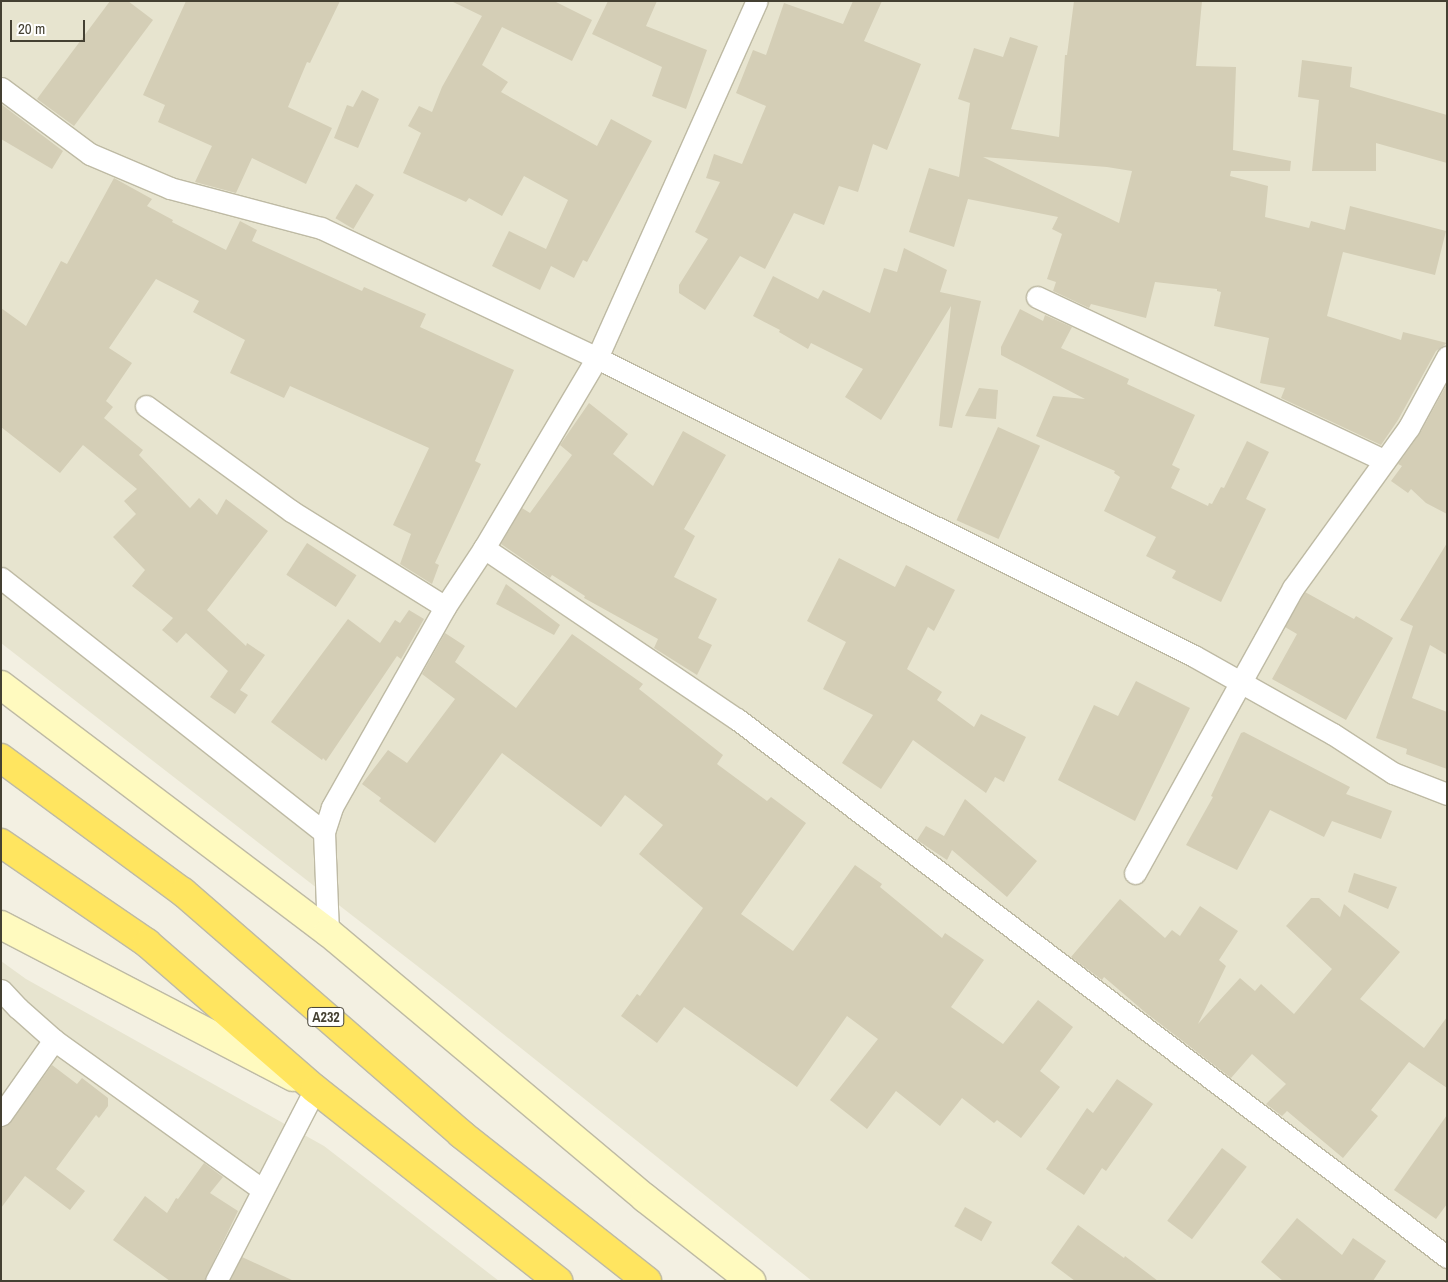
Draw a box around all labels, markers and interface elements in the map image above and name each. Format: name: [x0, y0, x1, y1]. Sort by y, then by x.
scale bar: [12, 10, 88, 42]
text: 20 m: [18, 18, 45, 39]
road number: A232: [307, 1006, 345, 1028]

